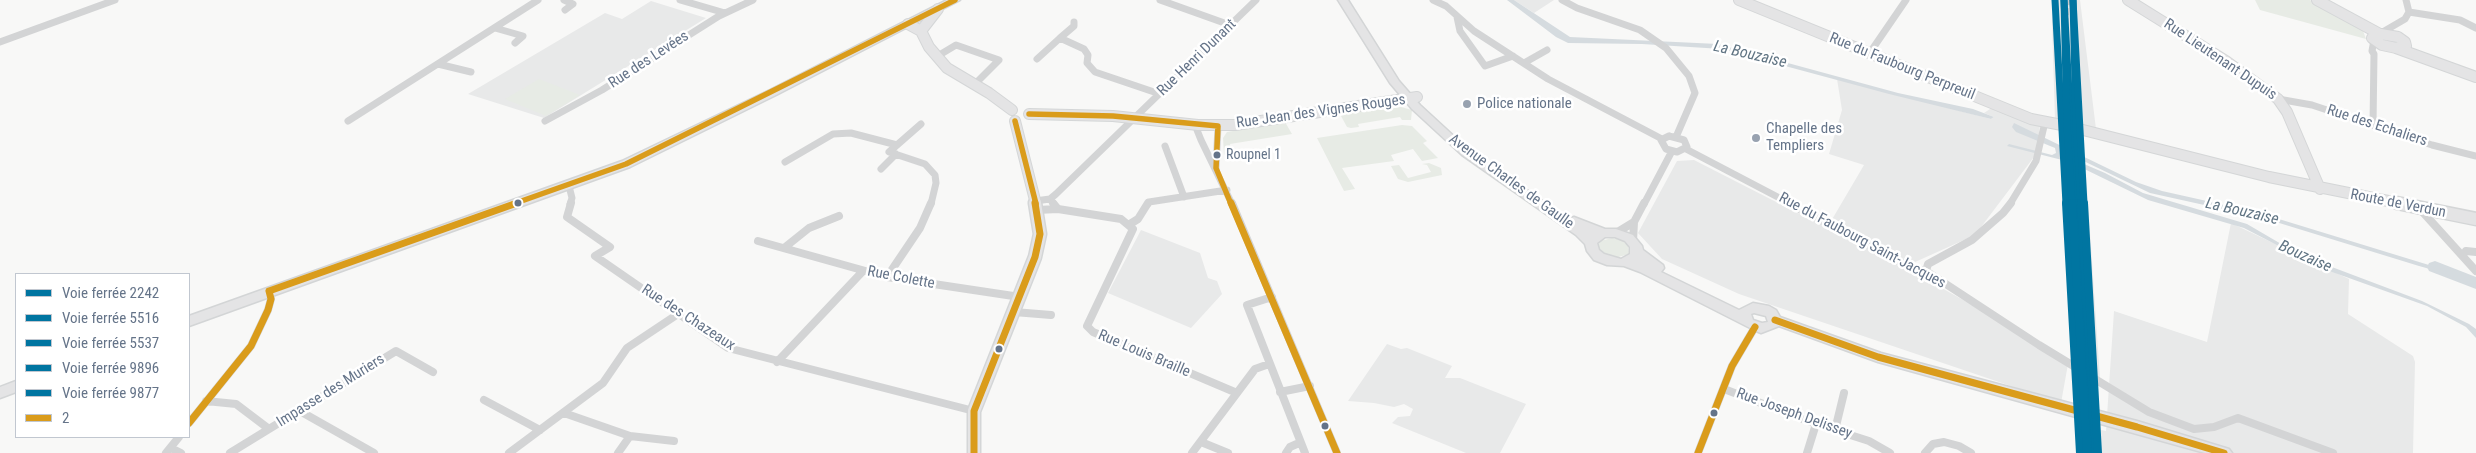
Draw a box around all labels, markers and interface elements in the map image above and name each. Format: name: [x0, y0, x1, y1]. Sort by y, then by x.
street label: Rue Henri Dunant: [1154, 16, 1240, 100]
street label: Rue Lieutenant Dupuis: [2160, 16, 2280, 104]
street label: Rue des Levées: [606, 27, 692, 93]
street label: Rue du Faubourg Perpreuil: [1827, 30, 1977, 104]
water label: La Bouzaise: [1712, 37, 1788, 73]
street label: Rue Jean des Vignes Rouges: [1235, 91, 1407, 133]
place label: Police nationale: [1477, 95, 1572, 113]
marker: Police nationale: [1461, 98, 1473, 110]
street label: Rue des Echaliers: [2325, 101, 2429, 151]
place label: Chapelle des Templiers: [1766, 120, 1842, 155]
street label: Avenue Charles de Gaulle: [1445, 131, 1577, 233]
marker: Chapelle des Templiers: [1750, 132, 1762, 144]
place label: Roupnel 1: [1226, 147, 1281, 163]
marker: Roupnel 1: [1212, 150, 1222, 160]
street label: Route de Verdun: [2349, 186, 2447, 222]
street label: Rue du Faubourg Saint-Jacques: [1775, 189, 1949, 293]
water label: La Bouzaise: [2204, 194, 2280, 230]
unlabelled marker: [513, 198, 523, 208]
water label: Bouzaise: [2276, 237, 2334, 277]
street label: Rue Colette: [866, 263, 936, 293]
legend: [15, 273, 190, 438]
street label: Rue des Chazeaux: [638, 281, 738, 355]
text: Voie ferrée 2242: [62, 284, 159, 302]
text: Voie ferrée 5516: [62, 309, 159, 327]
street label: Rue Louis Braille: [1095, 327, 1193, 381]
text: Voie ferrée 5537: [62, 334, 159, 352]
unlabelled marker: [994, 344, 1004, 354]
street label: Impasse des Muriers: [274, 351, 388, 431]
text: Voie ferrée 9896: [62, 359, 159, 377]
text: Voie ferrée 9877: [62, 384, 159, 402]
street label: Rue Joseph Delissey: [1734, 385, 1854, 443]
unlabelled marker: [1709, 408, 1719, 418]
text: 2: [62, 409, 69, 427]
unlabelled marker: [1320, 421, 1330, 431]

